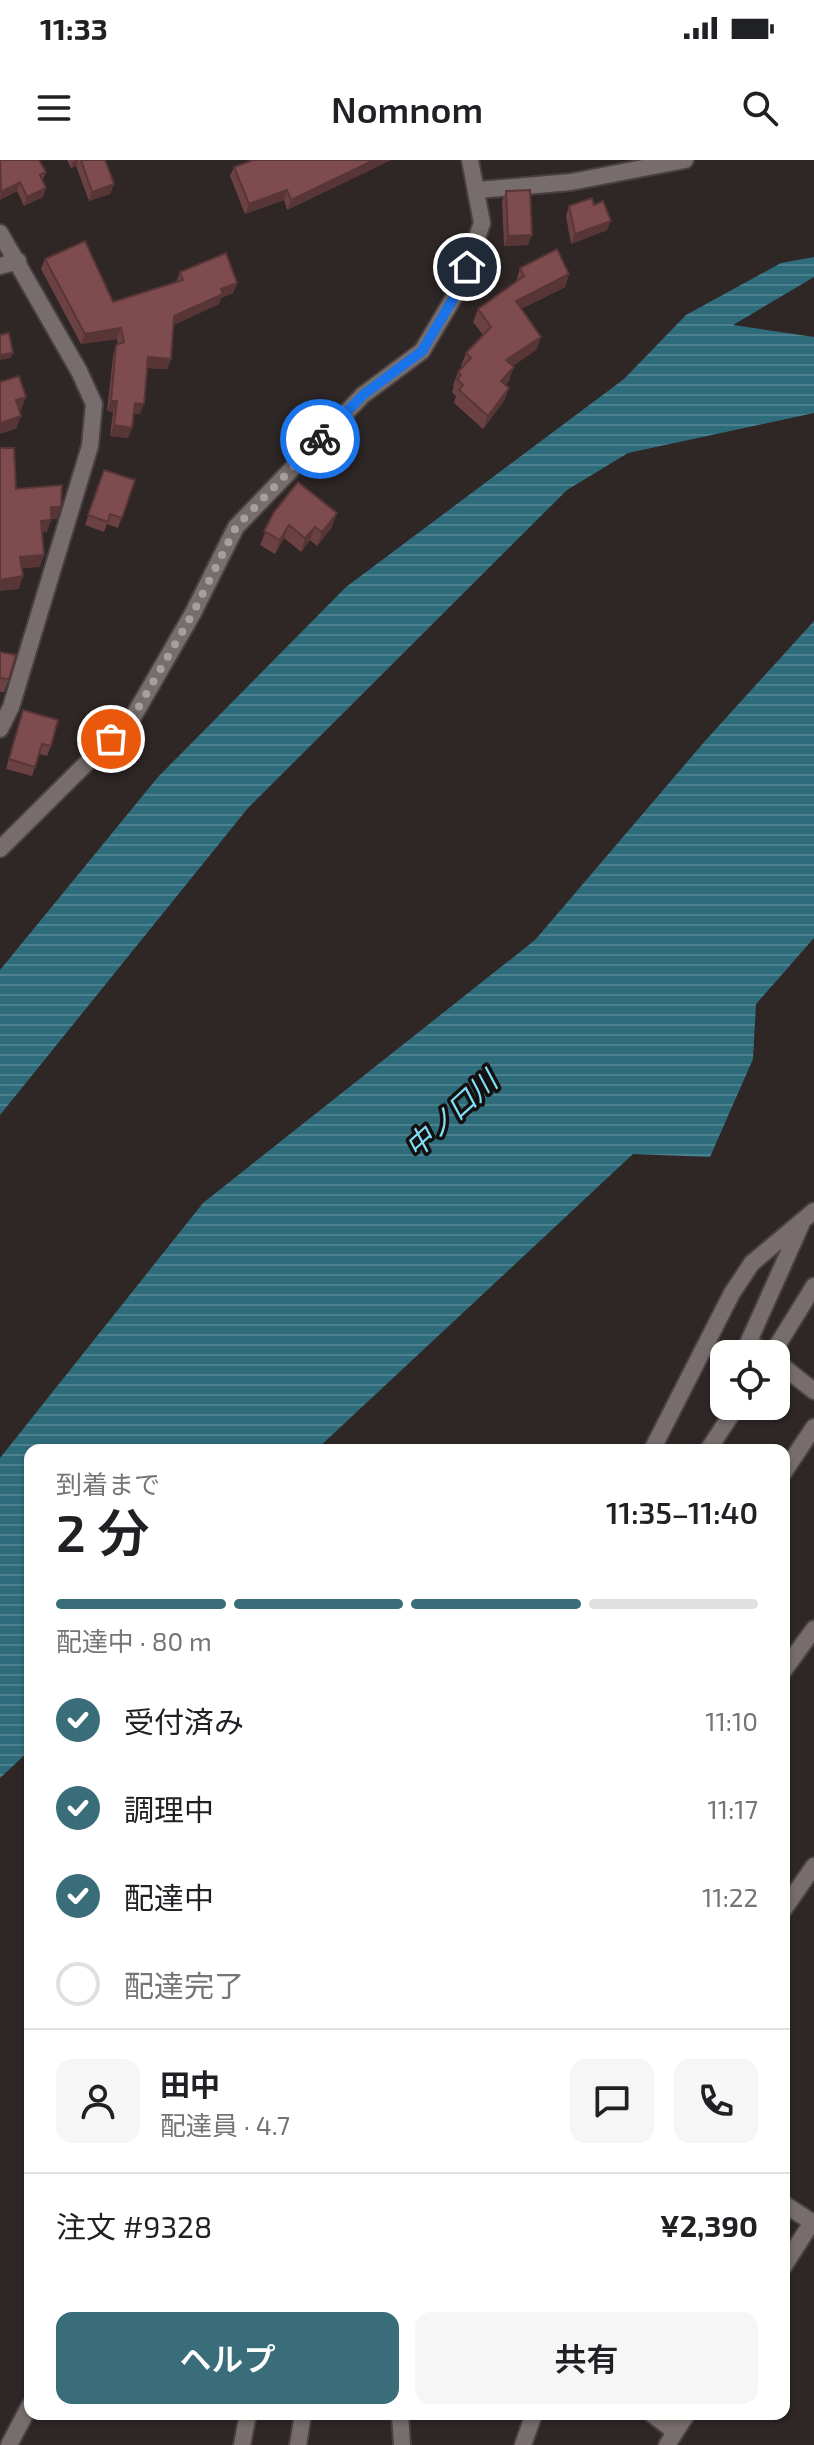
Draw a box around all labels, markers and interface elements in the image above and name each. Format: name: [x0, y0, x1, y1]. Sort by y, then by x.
text: 11:33: [40, 10, 108, 46]
icon: menu: [32, 86, 76, 130]
icon: search: [738, 86, 782, 130]
text: Nomnom: [331, 87, 483, 130]
pin: [433, 233, 501, 301]
icon: home: [445, 245, 489, 289]
courier: [280, 399, 360, 479]
icon: bike: [298, 417, 342, 461]
pin: [77, 705, 145, 773]
icon: bag: [89, 717, 133, 761]
water label: 中ノ口川: [397, 1061, 506, 1163]
map controls: [710, 1340, 790, 1420]
button: locate: [710, 1340, 790, 1420]
text: 到着まで: [56, 1468, 160, 1499]
text: 11:35–11:40: [606, 1494, 758, 1530]
text: 2 分: [56, 1500, 149, 1562]
text: 配達中 · 80 m: [56, 1625, 212, 1656]
icon: check: [56, 1698, 100, 1742]
text: 受付済み: [124, 1703, 244, 1739]
text: 11:10: [705, 1705, 758, 1736]
icon: check: [56, 1786, 100, 1830]
text: 調理中: [124, 1791, 214, 1827]
text: 11:17: [708, 1793, 758, 1824]
icon: check: [56, 1874, 100, 1918]
text: 配達中: [124, 1879, 214, 1915]
text: 11:22: [702, 1881, 758, 1912]
text: 配達完了: [124, 1967, 244, 2003]
button: person: [56, 2059, 140, 2143]
button: chat: [570, 2059, 654, 2143]
button: phone: [674, 2059, 758, 2143]
text: 田中: [160, 2066, 220, 2102]
text: 配達員 · 4.7: [160, 2109, 290, 2140]
text: ¥2,390: [660, 2207, 758, 2243]
text: 注文 #9328: [56, 2208, 212, 2244]
button: ヘルプ: [56, 2312, 399, 2404]
button: 共有: [415, 2312, 758, 2404]

